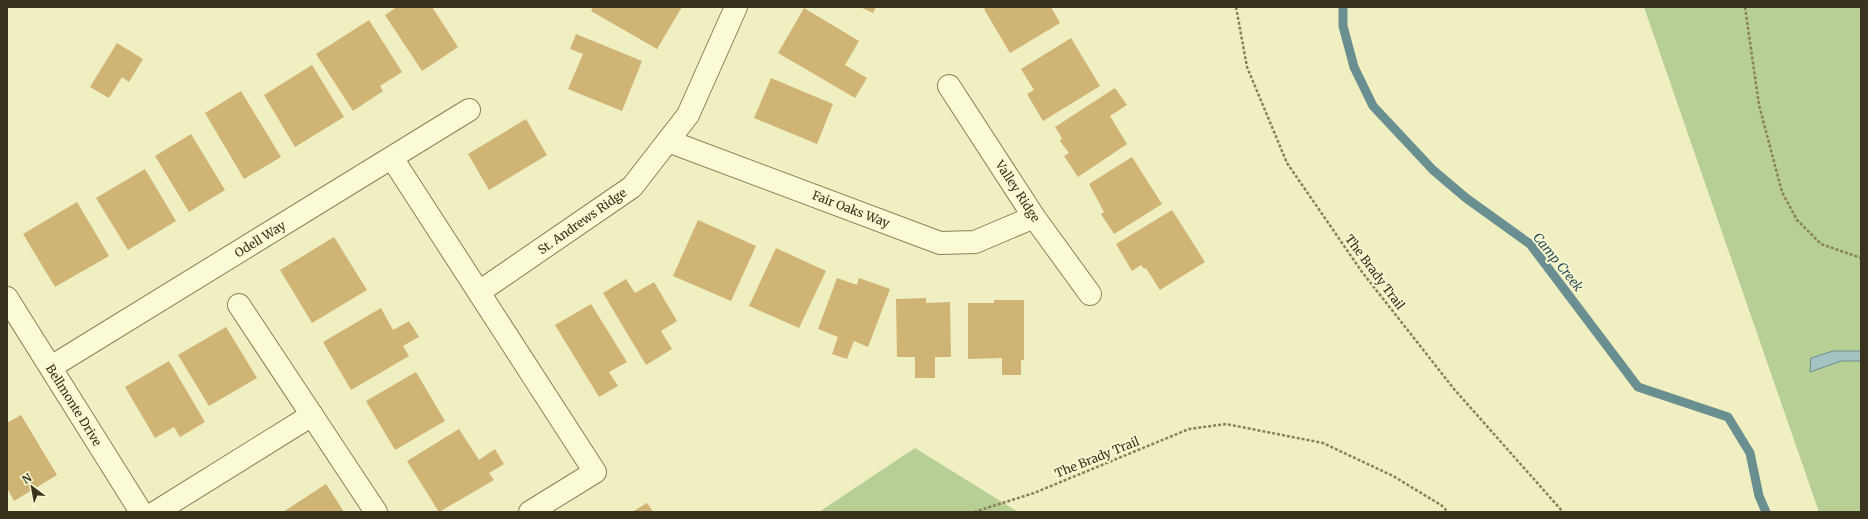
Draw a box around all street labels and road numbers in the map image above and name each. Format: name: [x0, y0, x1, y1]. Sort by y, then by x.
street label: Valley Ridge: [992, 157, 1043, 225]
street label: St. Andrews Ridge: [535, 185, 629, 257]
street label: Fair Oaks Way: [810, 187, 892, 231]
street label: Odell Way: [232, 217, 288, 261]
street label: The Brady Trail: [1342, 232, 1408, 313]
street label: Bellmonte Drive: [43, 361, 105, 449]
street label: The Brady Trail: [1053, 433, 1142, 481]

